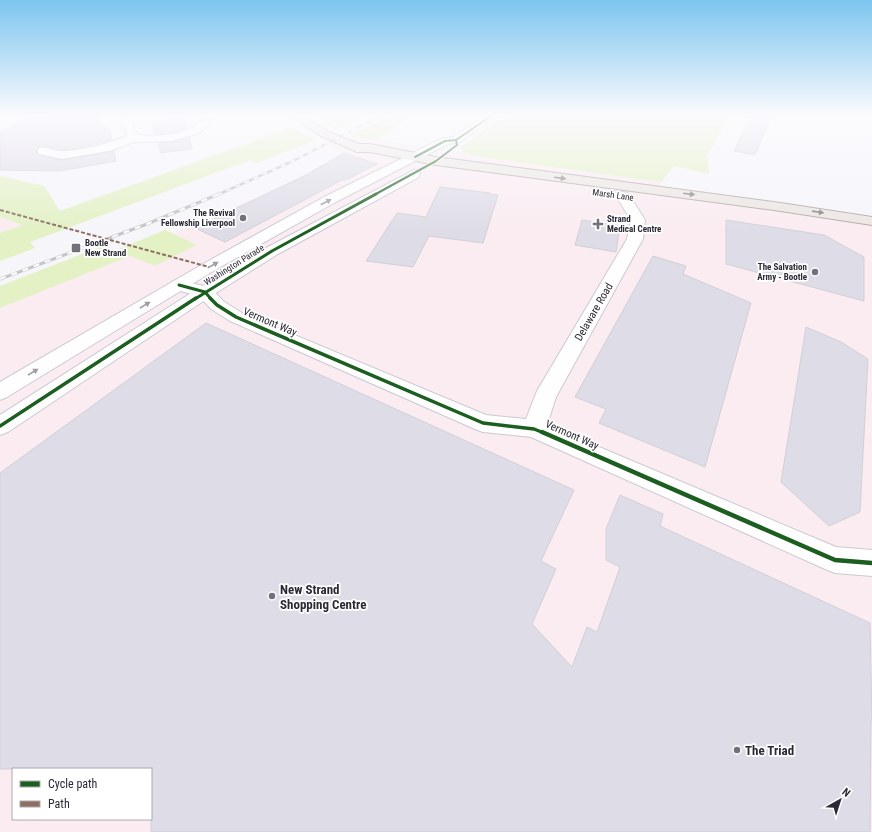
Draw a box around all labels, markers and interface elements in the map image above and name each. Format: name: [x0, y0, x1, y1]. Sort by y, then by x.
one-way arrow: [554, 175, 566, 181]
street label: Marsh Lane: [592, 187, 634, 203]
one-way arrow: [683, 191, 695, 198]
one-way arrow: [320, 199, 332, 205]
place label: The Revival Fellowship Liverpool: [161, 208, 235, 228]
one-way arrow: [812, 209, 824, 215]
marker: The Revival Fellowship Liverpool: [238, 213, 248, 223]
place label: Strand Medical Centre: [607, 214, 662, 234]
marker: Strand Medical Centre: [592, 218, 604, 230]
place label: Bootle New Strand: [85, 238, 126, 258]
marker: Bootle New Strand: [70, 242, 82, 254]
street label: Washington Parade: [202, 243, 266, 287]
one-way arrow: [207, 261, 218, 268]
place label: The Salvation Army - Bootle: [757, 262, 808, 282]
marker: The Salvation Army - Bootle: [810, 267, 820, 277]
street label: Delaware Road: [572, 281, 616, 343]
one-way arrow: [140, 301, 150, 309]
street label: Vermont Way: [241, 305, 299, 339]
one-way arrow: [27, 368, 39, 375]
street label: Vermont Way: [543, 417, 601, 453]
place label: New Strand Shopping Centre: [280, 582, 366, 612]
marker: New Strand Shopping Centre: [267, 591, 277, 601]
place label: The Triad: [745, 743, 794, 758]
marker: The Triad: [732, 745, 742, 755]
legend: [12, 768, 152, 820]
text: Cycle path: [48, 777, 98, 791]
north arrow: [820, 780, 860, 820]
text: N: [839, 785, 853, 800]
text: Path: [48, 797, 70, 811]

